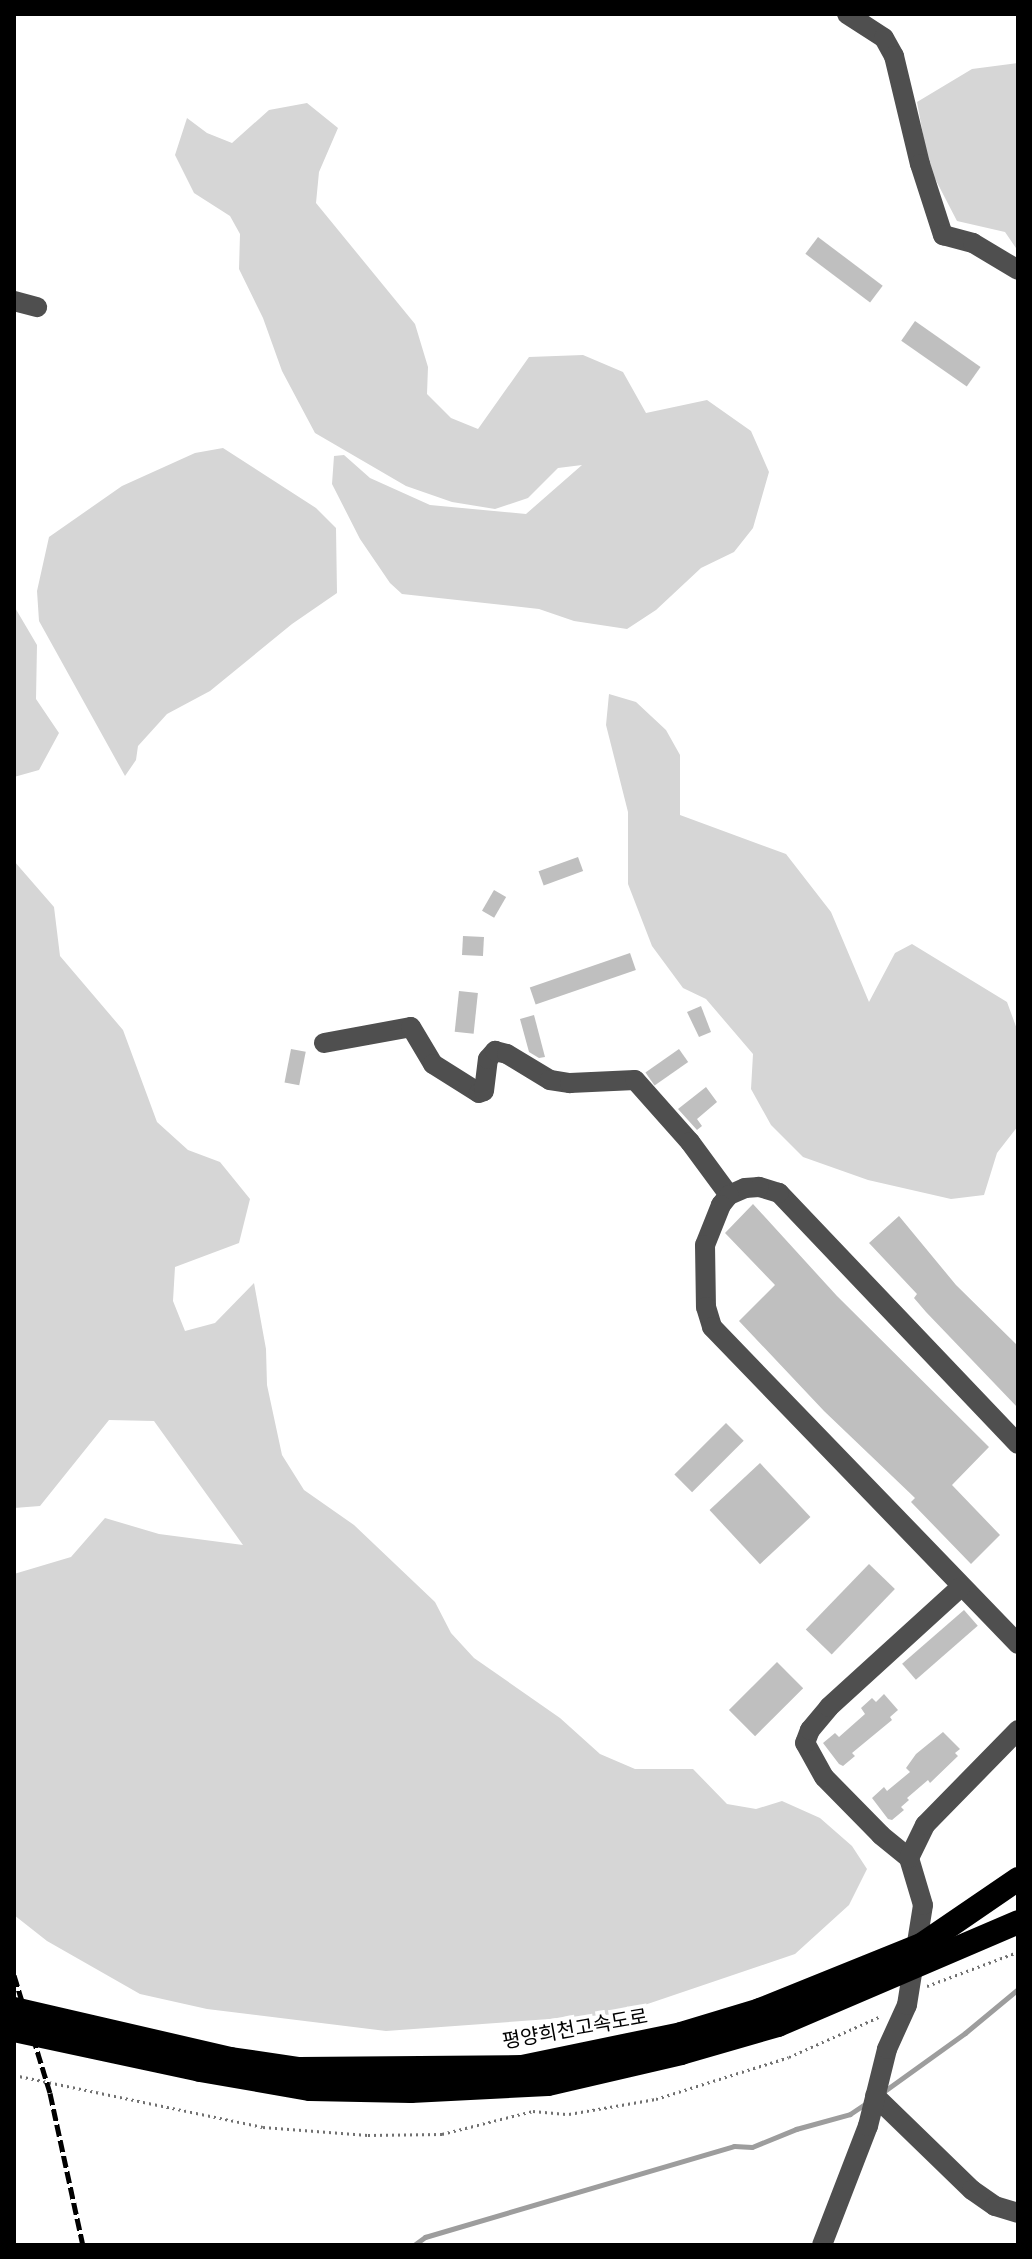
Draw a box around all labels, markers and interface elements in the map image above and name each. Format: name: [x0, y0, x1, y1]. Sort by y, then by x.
street label: 평양희천고속도로: [500, 2004, 650, 2054]

